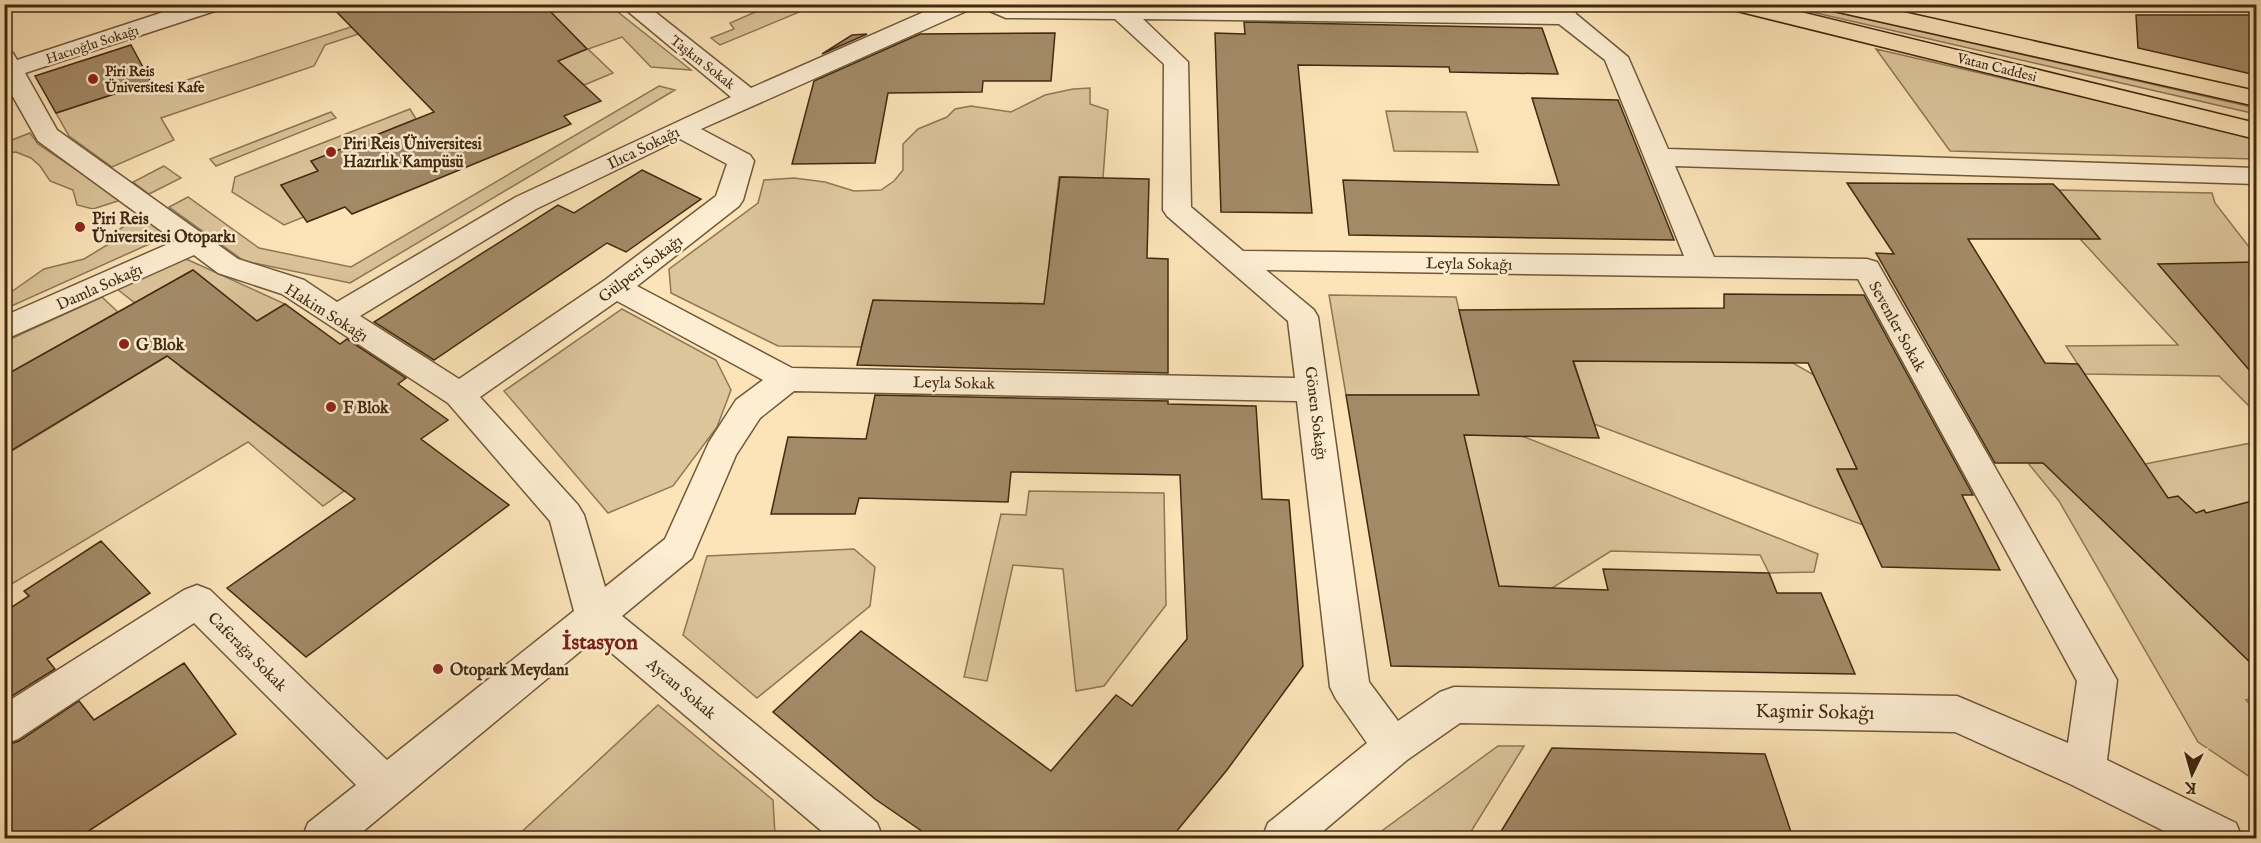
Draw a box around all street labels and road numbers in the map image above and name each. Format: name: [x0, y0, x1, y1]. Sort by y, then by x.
street label: Hacıoğlu Sokağı: [44, 21, 141, 68]
street label: Taşkın Sokak: [666, 32, 739, 94]
street label: Vatan Caddesi: [1954, 49, 2039, 87]
street label: Ilıca Sokağı: [604, 123, 683, 175]
street label: Gülperi Sokağı: [595, 231, 687, 308]
street label: Leyla Sokağı: [1426, 254, 1512, 276]
street label: Damla Sokağı: [54, 260, 146, 316]
street label: Sevenler Sokak: [1863, 278, 1930, 376]
street label: Hakim Sokağı: [281, 280, 371, 347]
street label: Gönen Sokağı: [1299, 365, 1331, 461]
street label: Leyla Sokak: [913, 373, 996, 395]
street label: Caferağa Sokak: [203, 609, 291, 697]
street label: Aycan Sokak: [641, 654, 720, 725]
street label: Kaşmir Sokağı: [1755, 699, 1875, 726]

